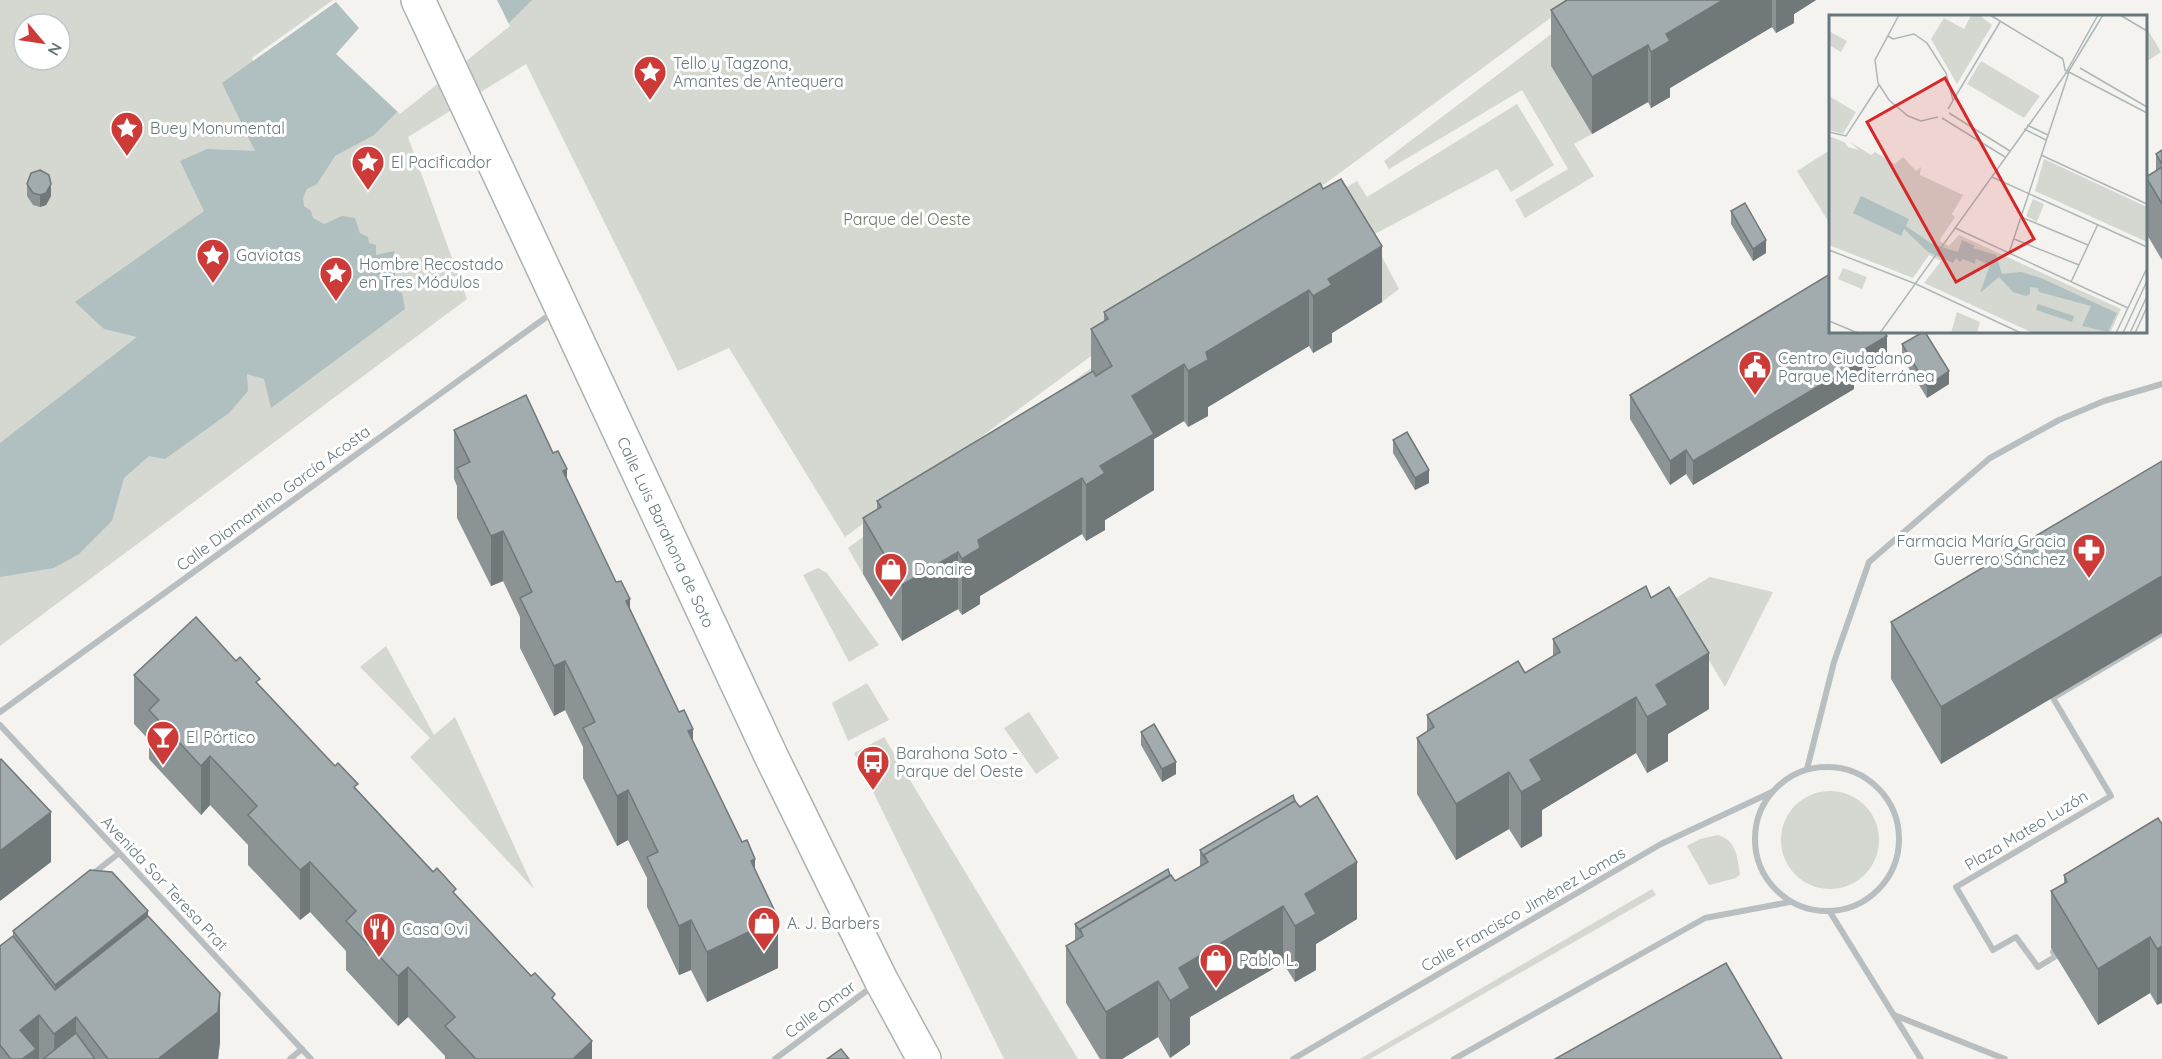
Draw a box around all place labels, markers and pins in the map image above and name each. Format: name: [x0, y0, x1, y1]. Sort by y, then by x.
place label: Tello y Tagzona, Amantes de Antequera: [673, 53, 844, 91]
place icon: Tello y Tagzona, Amantes de Antequera: [632, 54, 668, 101]
place icon: Buey Monumental: [109, 110, 145, 157]
place label: Buey Monumental: [150, 118, 285, 138]
place icon: El Pacificador: [350, 144, 386, 191]
place label: El Pacificador: [391, 152, 492, 172]
place icon: Gaviotas: [195, 237, 231, 284]
place label: Gaviotas: [236, 245, 301, 265]
place label: Hombre Recostado en Tres Módulos: [359, 254, 503, 292]
place icon: Hombre Recostado en Tres Módulos: [318, 255, 354, 302]
place label: Centro Ciudadano Parque Mediterránea: [1778, 348, 1935, 386]
public building icon: Centro Ciudadano Parque Mediterránea: [1737, 349, 1773, 396]
place label: Farmacia María Gracia Guerrero Sánchez: [1897, 531, 2066, 569]
pharmacy icon: Farmacia María Gracia Guerrero Sánchez: [2071, 532, 2107, 579]
shop icon: Donaire: [873, 551, 909, 598]
place label: Donaire: [914, 559, 973, 579]
bar icon: El Pórtico: [145, 719, 181, 766]
place label: El Pórtico: [186, 727, 255, 747]
place label: Barahona Soto - Parque del Oeste: [896, 743, 1023, 781]
bus stop icon: Barahona Soto - Parque del Oeste: [855, 744, 891, 791]
shop icon: A. J. Barbers: [746, 905, 782, 952]
restaurant icon: Casa Ovi: [361, 911, 397, 958]
place label: A. J. Barbers: [787, 913, 880, 933]
place label: Casa Ovi: [402, 919, 468, 939]
shop icon: Pablo L.: [1198, 942, 1234, 989]
place label: Pablo L.: [1239, 950, 1297, 970]

